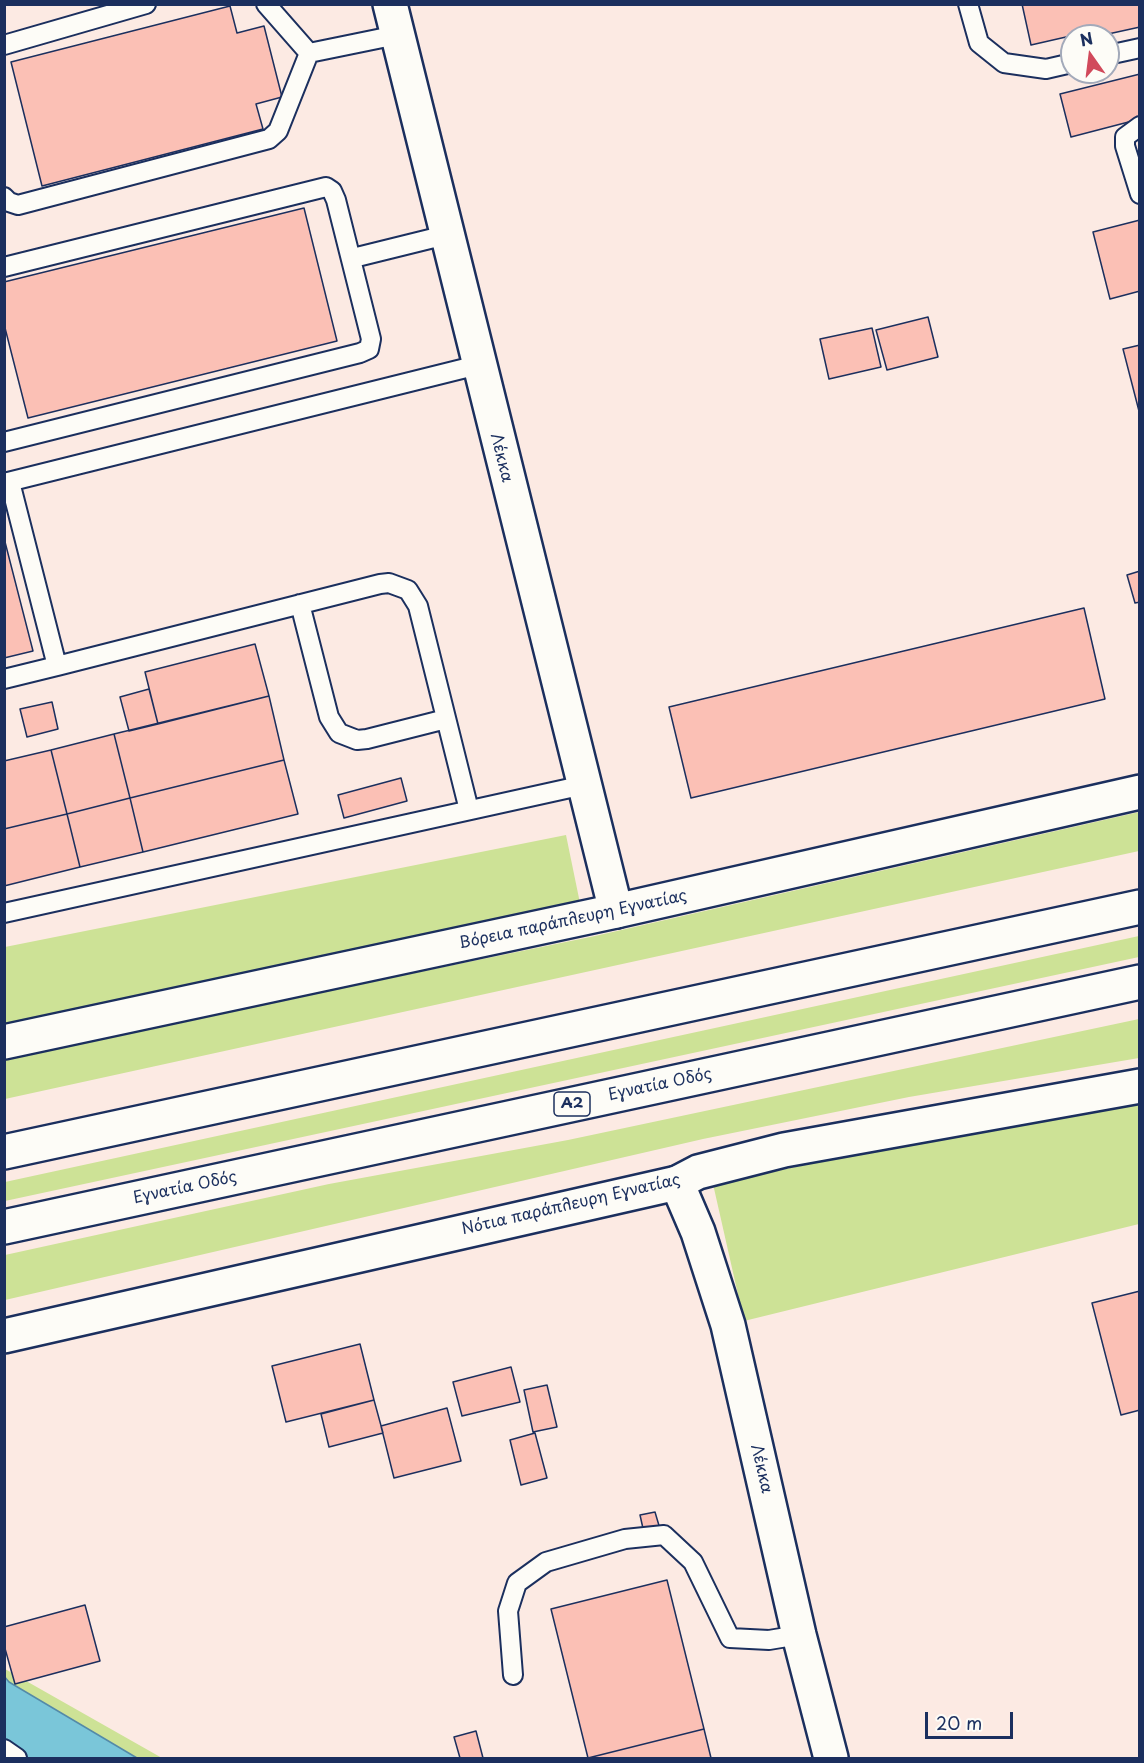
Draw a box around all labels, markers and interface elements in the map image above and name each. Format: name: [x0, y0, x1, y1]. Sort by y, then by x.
north arrow: [1060, 24, 1120, 84]
text: N: [1077, 25, 1095, 52]
street label: Λέκκα: [486, 431, 516, 485]
street label: Βόρεια παράπλευρη Εγνατίας: [457, 886, 689, 954]
street label: Εγνατία Οδός: [606, 1065, 714, 1105]
road number: Α2: [554, 1092, 590, 1116]
street label: Εγνατία Οδός: [131, 1168, 239, 1208]
street label: Νότια παράπλευρη Εγνατίας: [460, 1170, 682, 1240]
street label: Λέκκα: [746, 1443, 776, 1495]
scale bar: [928, 1700, 1016, 1738]
text: 20 m: [936, 1709, 982, 1736]

